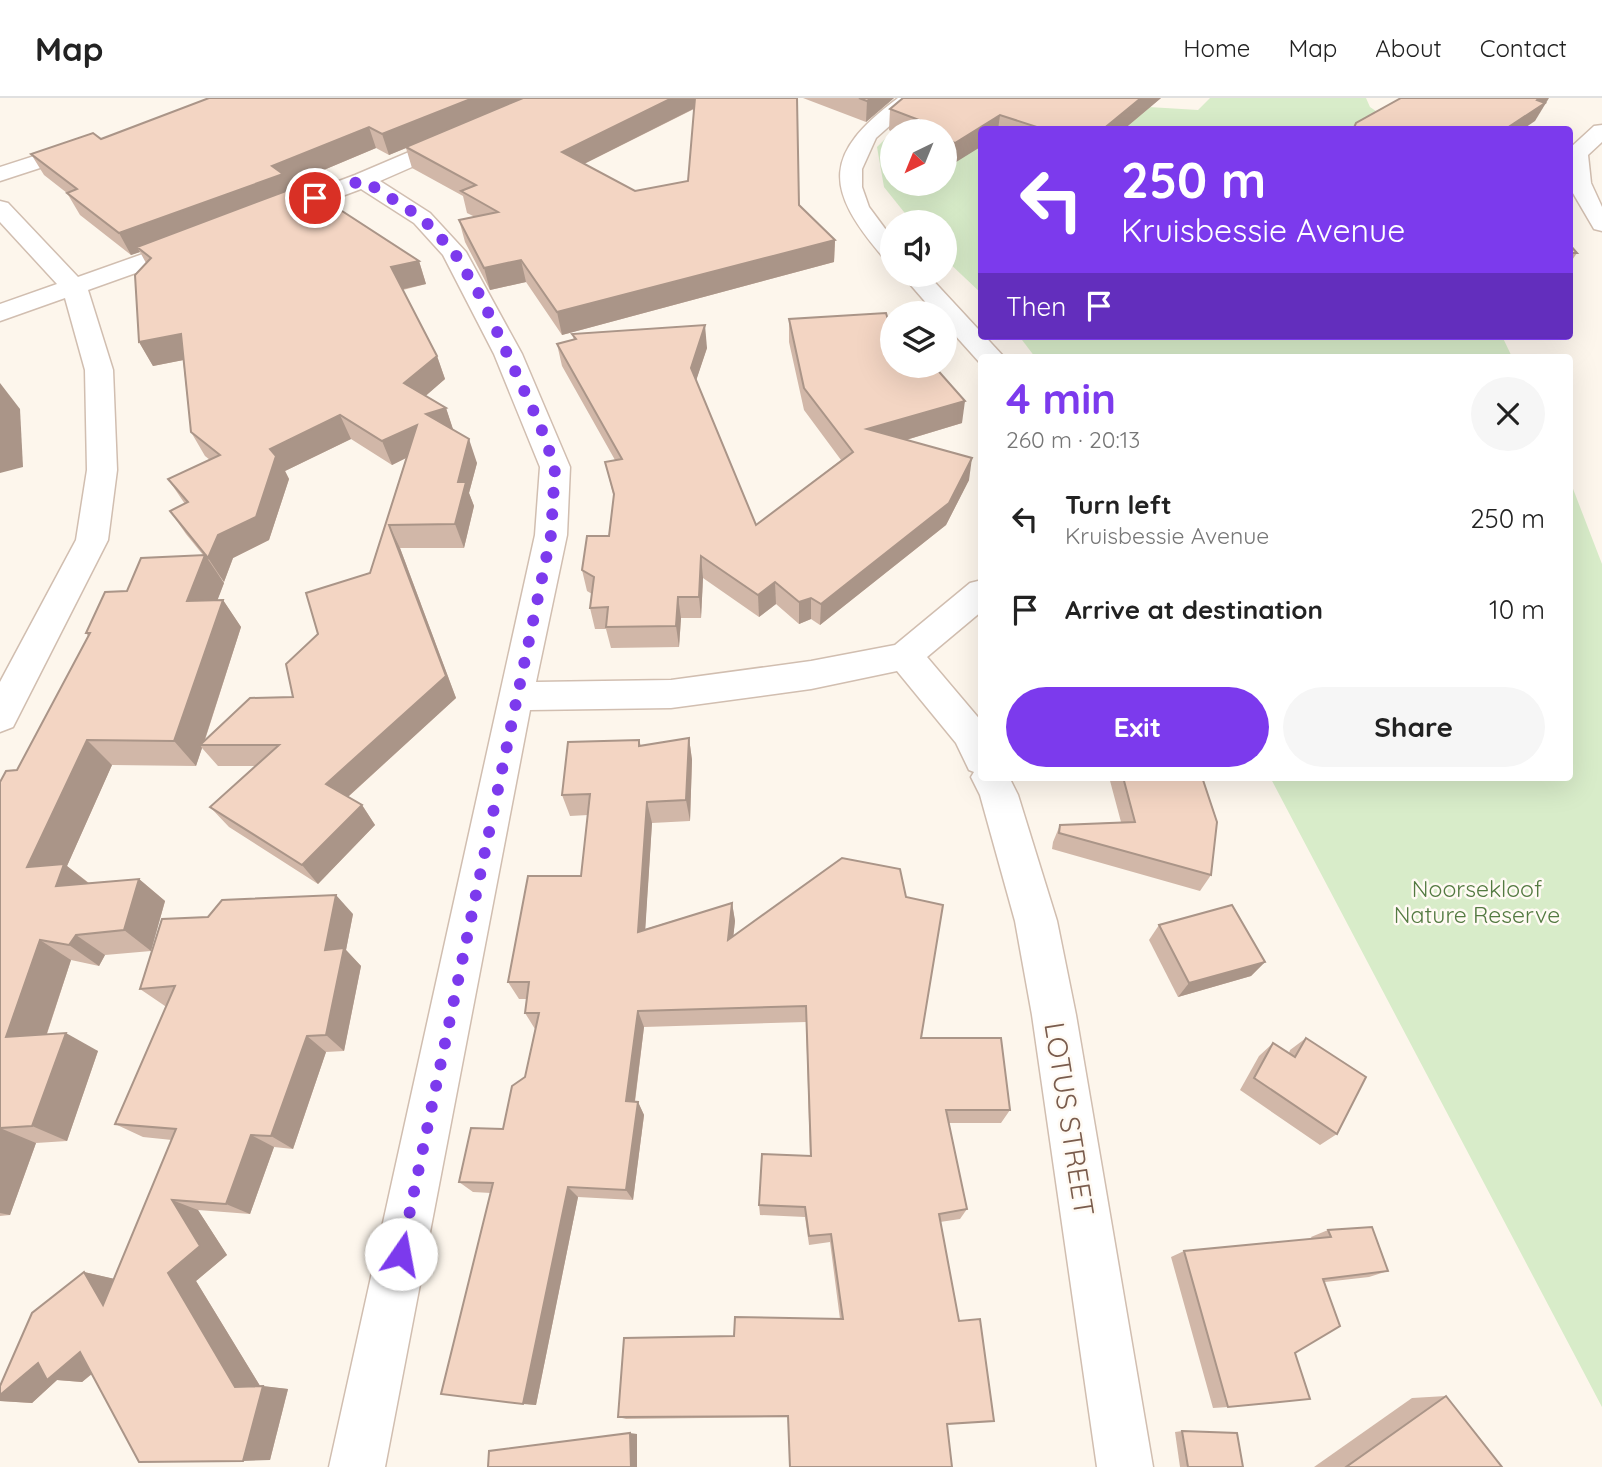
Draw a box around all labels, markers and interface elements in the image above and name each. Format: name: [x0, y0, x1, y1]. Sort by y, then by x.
text: Map: [35, 28, 103, 69]
text: Home: [1183, 33, 1250, 63]
text: Map: [1288, 33, 1337, 63]
text: About: [1375, 33, 1442, 63]
text: Contact: [1480, 33, 1567, 63]
north arrow: [880, 119, 957, 196]
map controls: [880, 119, 957, 378]
text: 250 m: [1121, 149, 1266, 210]
icon: left: [1006, 154, 1097, 245]
pin: [285, 168, 345, 228]
icon: arrive: [296, 179, 334, 217]
button: sound: [880, 210, 957, 287]
text: Kruisbessie Avenue: [1121, 210, 1405, 250]
icon: arrive: [1080, 287, 1118, 325]
text: Then: [1006, 290, 1066, 323]
button: layers: [880, 301, 957, 378]
text: 4 min: [1006, 372, 1116, 425]
button: close: [1471, 377, 1545, 451]
text: 260 m · 20:13: [1006, 425, 1140, 454]
text: Turn left: [1065, 488, 1172, 521]
icon: left: [1006, 500, 1044, 538]
text: 250 m: [1470, 502, 1545, 535]
text: Kruisbessie Avenue: [1065, 521, 1269, 550]
icon: arrive: [1006, 591, 1044, 629]
text: Arrive at destination: [1065, 593, 1323, 626]
text: 10 m: [1489, 593, 1545, 626]
button: Exit: [1006, 687, 1269, 767]
button: Share: [1283, 687, 1545, 767]
park label: Noorsekloof Nature Reserve: [1394, 874, 1560, 929]
street label: LOTUS STREET: [1037, 1020, 1103, 1218]
position arrow: [364, 1217, 438, 1291]

